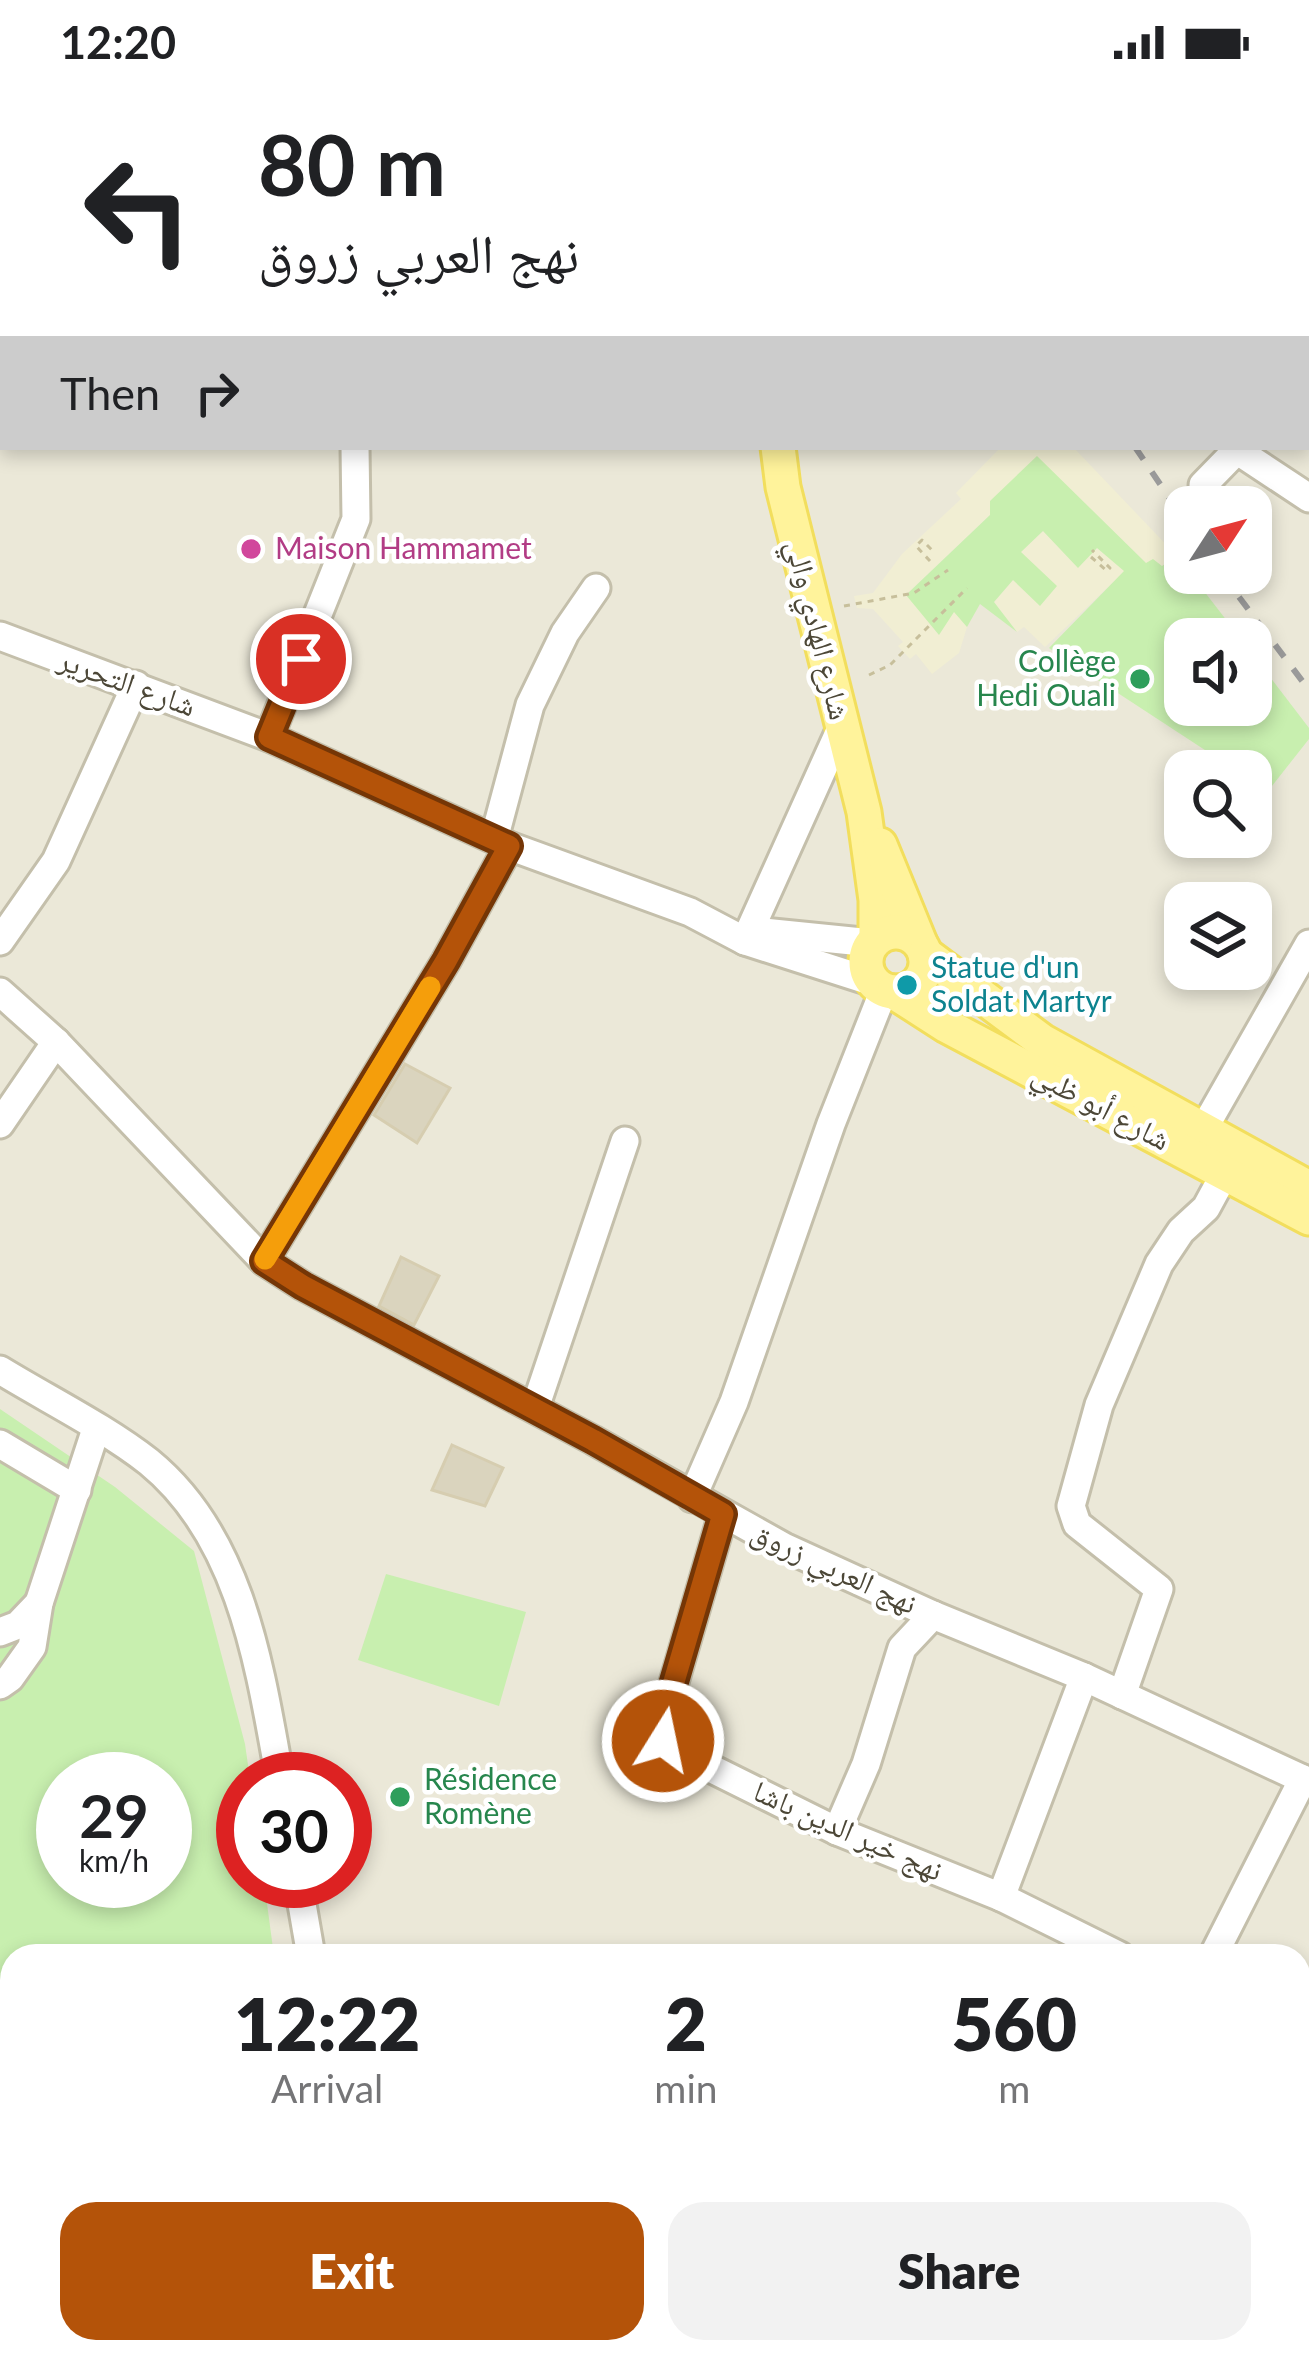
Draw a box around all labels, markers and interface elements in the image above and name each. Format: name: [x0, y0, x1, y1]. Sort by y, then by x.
text: 12:20: [60, 15, 176, 69]
text: 80 m: [258, 113, 446, 214]
icon: left: [60, 132, 216, 288]
text: نهج العربي زروق: [258, 220, 579, 285]
icon: right: [184, 360, 250, 426]
text: Then: [60, 366, 160, 420]
north arrow: [1164, 486, 1272, 594]
map controls: [1164, 486, 1272, 990]
place label: Maison Hammamet: [275, 529, 532, 565]
marker: Maison Hammamet: [238, 536, 264, 562]
street label: شارع الهادي والي: [773, 536, 860, 725]
pin: [250, 608, 352, 710]
button: sound: [1164, 618, 1272, 726]
icon: arrive: [268, 626, 334, 692]
street label: شارع التحرير: [52, 639, 201, 725]
place label: Collège Hedi Ouali: [976, 642, 1116, 712]
marker: Collège Hedi Ouali: [1127, 666, 1153, 692]
button: search: [1164, 750, 1272, 858]
button: layers: [1164, 882, 1272, 990]
place label: Statue d'un Soldat Martyr: [931, 948, 1112, 1018]
marker: Statue d'un Soldat Martyr: [894, 972, 920, 998]
street label: شارع أبو ظبي: [1023, 1054, 1177, 1163]
street label: نهج العربي زروق: [743, 1512, 923, 1627]
position arrow: [600, 1678, 726, 1804]
speed limit sign: 30: [216, 1752, 372, 1908]
place label: Résidence Romène: [424, 1760, 557, 1830]
street label: نهج خير الدين باشا: [747, 1771, 949, 1890]
text: 29: [79, 1779, 149, 1851]
marker: Résidence Romène: [387, 1784, 413, 1810]
text: km/h: [79, 1842, 149, 1878]
text: 12:22: [234, 1980, 420, 2066]
text: 2: [665, 1980, 707, 2066]
text: 560: [952, 1980, 1077, 2066]
text: Arrival: [271, 2065, 383, 2111]
text: min: [654, 2065, 718, 2111]
text: m: [998, 2065, 1030, 2111]
button: Exit: [60, 2202, 644, 2340]
button: Share: [668, 2202, 1251, 2340]

